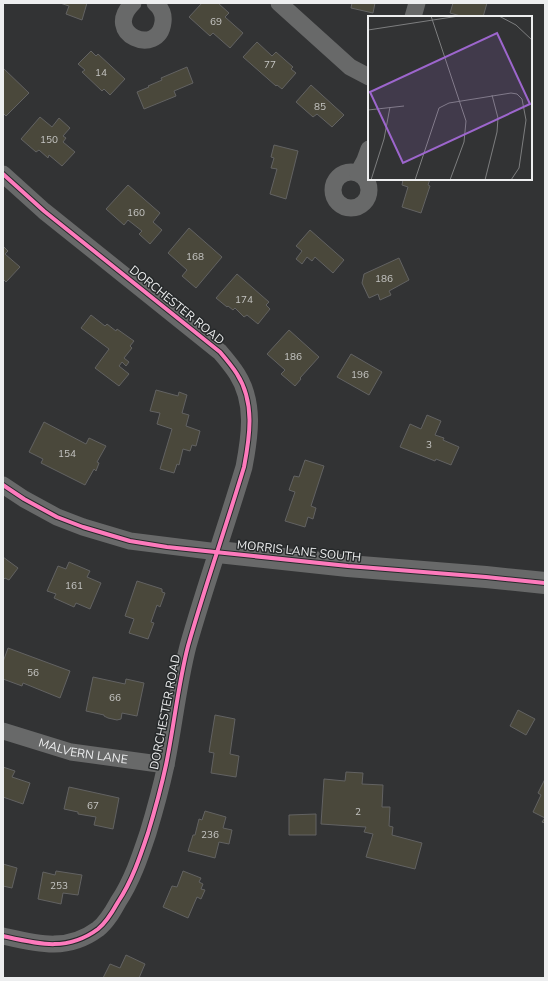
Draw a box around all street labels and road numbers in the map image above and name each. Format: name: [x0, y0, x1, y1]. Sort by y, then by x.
street label: DORCHESTER ROAD: [126, 262, 228, 348]
street label: MORRIS LANE SOUTH: [236, 537, 362, 565]
street label: DORCHESTER ROAD: [146, 653, 184, 771]
street label: MALVERN LANE: [37, 734, 129, 768]

